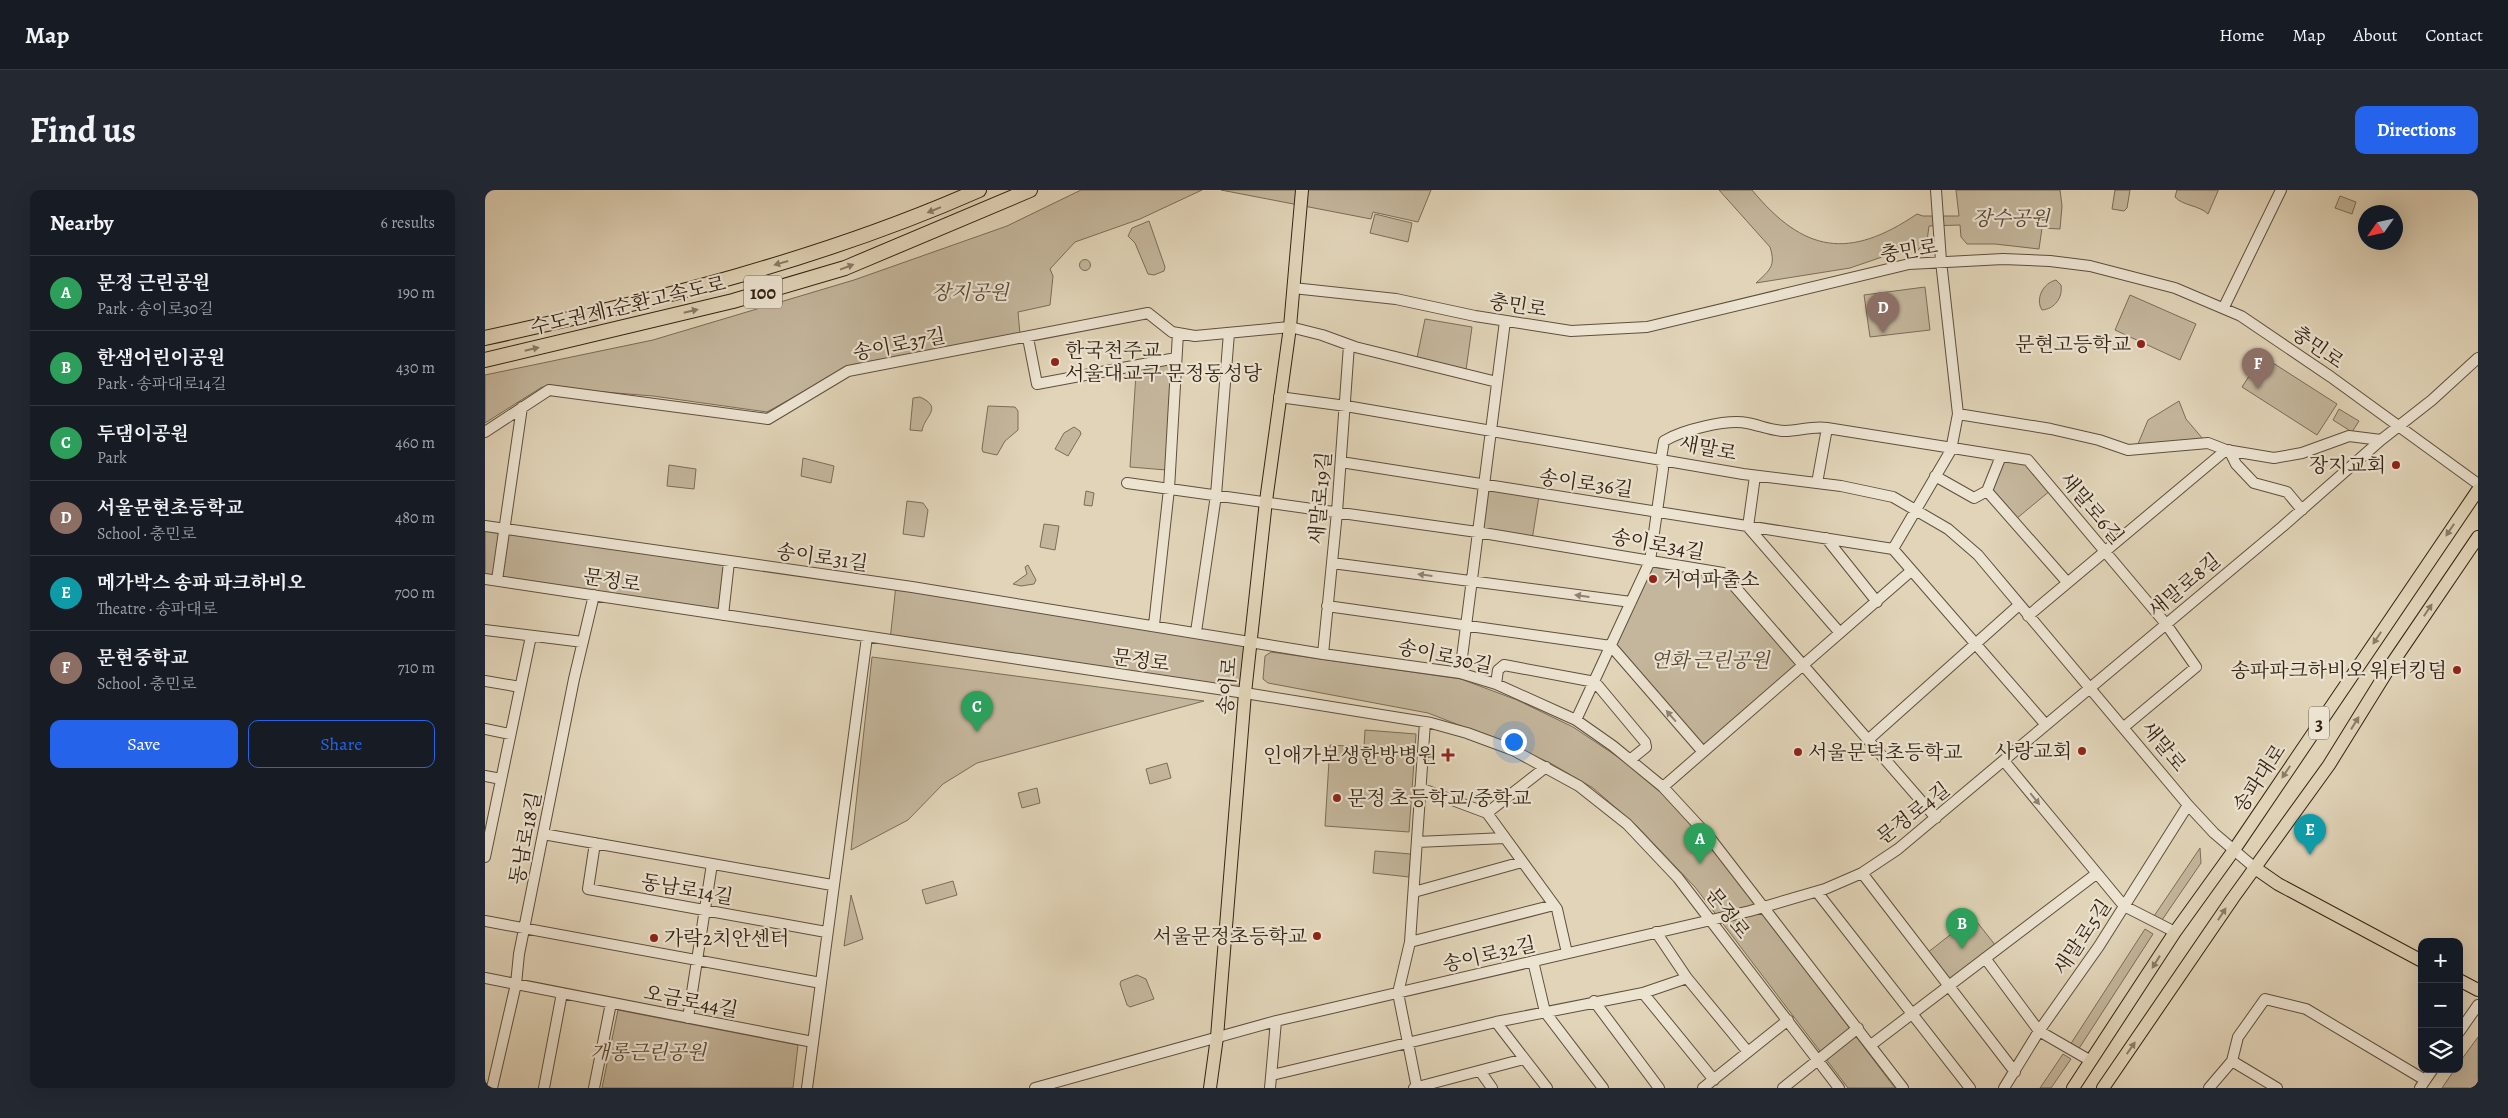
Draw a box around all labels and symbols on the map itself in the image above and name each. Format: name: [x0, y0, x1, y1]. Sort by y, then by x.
park label: 장수공원: [1972, 205, 2051, 232]
north arrow: [2358, 205, 2403, 250]
one-way arrow: [927, 206, 942, 214]
street label: 충민로: [1878, 233, 1940, 268]
one-way arrow: [774, 259, 789, 267]
one-way arrow: [840, 263, 855, 271]
street label: 수도권제1순환고속도로: [528, 270, 729, 341]
road number: 100: [744, 275, 782, 308]
park label: 장지공원: [931, 279, 1010, 306]
street label: 충민로: [1487, 288, 1549, 323]
pin: D: [1867, 292, 1899, 333]
one-way arrow: [683, 307, 698, 315]
street label: 충민로: [2286, 320, 2349, 375]
street label: 송이로37길: [850, 322, 948, 367]
place label: 문현고등학교: [2015, 331, 2132, 358]
place label: 한국천주교 서울대교구 문정동성당: [1065, 337, 1263, 387]
marker: 문현고등학교: [2135, 338, 2147, 350]
one-way arrow: [525, 345, 540, 353]
pin: F: [2242, 348, 2274, 389]
marker: 한국천주교 서울대교구 문정동성당: [1049, 356, 1061, 368]
street label: 새말로: [1677, 430, 1739, 467]
street label: 새말로19길: [1303, 450, 1338, 546]
place label: 장지교회: [2309, 452, 2386, 479]
marker: 장지교회: [2390, 459, 2402, 471]
street label: 송이로36길: [1537, 464, 1635, 503]
street label: 새말로6길: [2053, 467, 2130, 550]
street label: 송이로34길: [1609, 523, 1707, 566]
one-way arrow: [2445, 524, 2455, 537]
street label: 송이로31길: [774, 538, 870, 577]
street label: 새말로8길: [2142, 547, 2226, 624]
street label: 문정로: [581, 563, 643, 598]
place label: 거여파출소: [1663, 566, 1760, 593]
one-way arrow: [1417, 571, 1433, 579]
marker: 거여파출소: [1647, 573, 1659, 585]
one-way arrow: [1574, 592, 1590, 600]
one-way arrow: [2423, 603, 2433, 617]
one-way arrow: [2372, 631, 2382, 644]
street label: 송이로30길: [1395, 633, 1495, 680]
street label: 문정로: [1110, 643, 1172, 678]
park label: 연화 근린공원: [1650, 647, 1771, 674]
street label: 송이로: [1212, 656, 1243, 716]
place label: 송파파크하비오 워터킹덤: [2231, 657, 2447, 684]
marker: 송파파크하비오 워터킹덤: [2451, 664, 2463, 676]
pin: C: [961, 691, 993, 732]
road number: 3: [2309, 706, 2329, 740]
one-way arrow: [1666, 709, 1677, 722]
street label: 새말로: [2135, 715, 2192, 777]
one-way arrow: [2350, 717, 2360, 730]
your location: [1501, 729, 1527, 755]
place label: 사랑교회: [1995, 738, 2072, 765]
place label: 서울문덕초등학교: [1808, 739, 1963, 766]
street label: 송파대로: [2227, 739, 2292, 818]
place label: 인애가보생한방병원: [1263, 742, 1437, 769]
marker: 사랑교회: [2076, 745, 2088, 757]
marker: 서울문덕초등학교: [1792, 746, 1804, 758]
marker: 인애가보생한방병원: [1441, 748, 1455, 762]
one-way arrow: [2281, 765, 2291, 779]
street label: 문정로4길: [1871, 776, 1956, 851]
place label: 문정 초등학교/중학교: [1347, 785, 1532, 812]
street label: 동남로18길: [503, 789, 548, 887]
marker: 문정 초등학교/중학교: [1331, 792, 1343, 804]
one-way arrow: [2029, 792, 2040, 805]
pin: E: [2294, 814, 2326, 855]
pin: A: [1684, 823, 1716, 864]
street label: 동남로14길: [639, 868, 735, 911]
street label: 문정로: [1699, 882, 1756, 944]
street label: 새말로5길: [2047, 894, 2118, 980]
one-way arrow: [2218, 907, 2227, 920]
pin: B: [1946, 908, 1978, 949]
place label: 서울문정초등학교: [1152, 923, 1308, 950]
place label: 가락2치안센터: [664, 925, 789, 952]
marker: 서울문정초등학교: [1311, 930, 1323, 942]
street label: 송이로32길: [1440, 931, 1538, 978]
marker: 가락2치안센터: [648, 932, 660, 944]
one-way arrow: [2152, 955, 2161, 968]
street label: 오금로44길: [642, 979, 740, 1024]
park label: 개롱근린공원: [590, 1039, 708, 1066]
one-way arrow: [2126, 1041, 2136, 1055]

